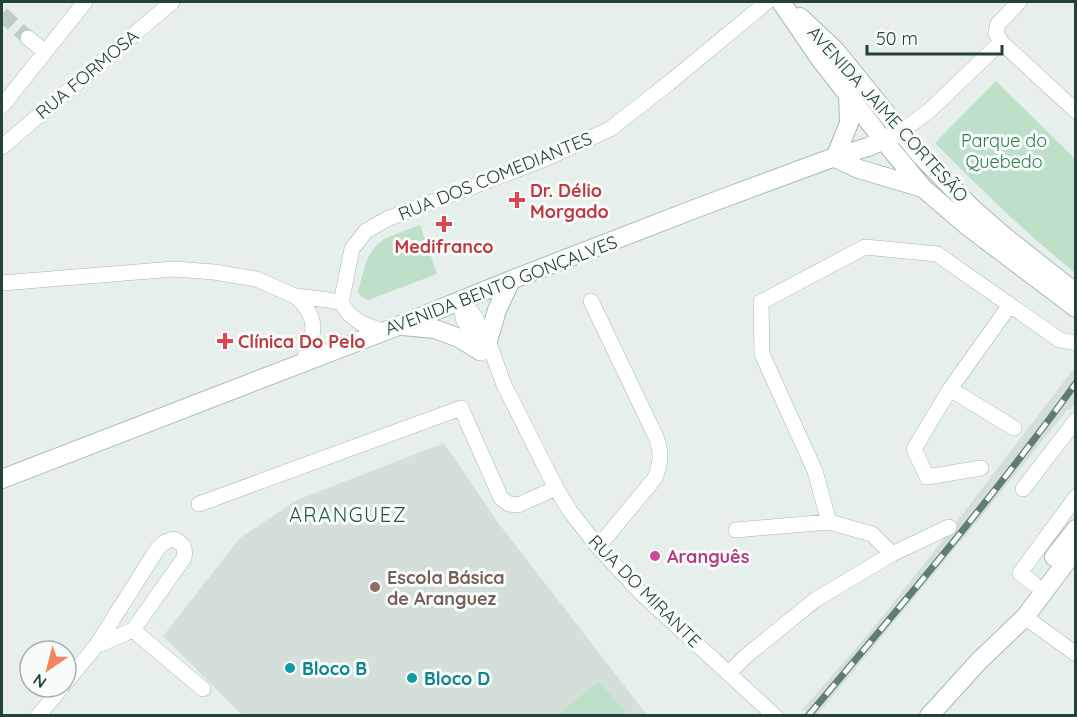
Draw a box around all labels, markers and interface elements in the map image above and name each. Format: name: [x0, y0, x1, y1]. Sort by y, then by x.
scale bar: [867, 18, 1002, 56]
street label: AVENIDA JAIME CORTESÃO: [803, 21, 973, 207]
street label: RUA FORMOSA: [31, 24, 143, 124]
text: 50 m: [876, 27, 918, 50]
street label: RUA DOS COMEDIANTES: [395, 127, 595, 225]
park label: Parque do Quebedo: [961, 129, 1047, 173]
place label: Dr. Délio Morgado: [530, 179, 609, 223]
marker: Dr. Délio Morgado: [508, 191, 526, 209]
marker: Medifranco: [435, 215, 453, 233]
street label: AVENIDA BENTO GONÇALVES: [381, 230, 621, 340]
place label: Medifranco: [395, 235, 494, 258]
place label: Clínica Do Pelo: [238, 330, 366, 353]
marker: Clínica Do Pelo: [216, 332, 234, 350]
district label: ARANGUEZ: [289, 502, 407, 527]
street label: RUA DO MIRANTE: [584, 530, 706, 652]
place label: Aranguês: [667, 545, 750, 568]
marker: Aranguês: [648, 549, 662, 563]
place label: Escola Básica de Aranguez: [387, 566, 504, 610]
marker: Escola Básica de Aranguez: [368, 580, 382, 594]
north arrow: [18, 639, 78, 699]
place label: Bloco B: [302, 657, 367, 680]
marker: Bloco B: [283, 661, 297, 675]
place label: Bloco D: [424, 667, 490, 690]
text: N: [29, 670, 50, 693]
marker: Bloco D: [405, 671, 419, 685]

